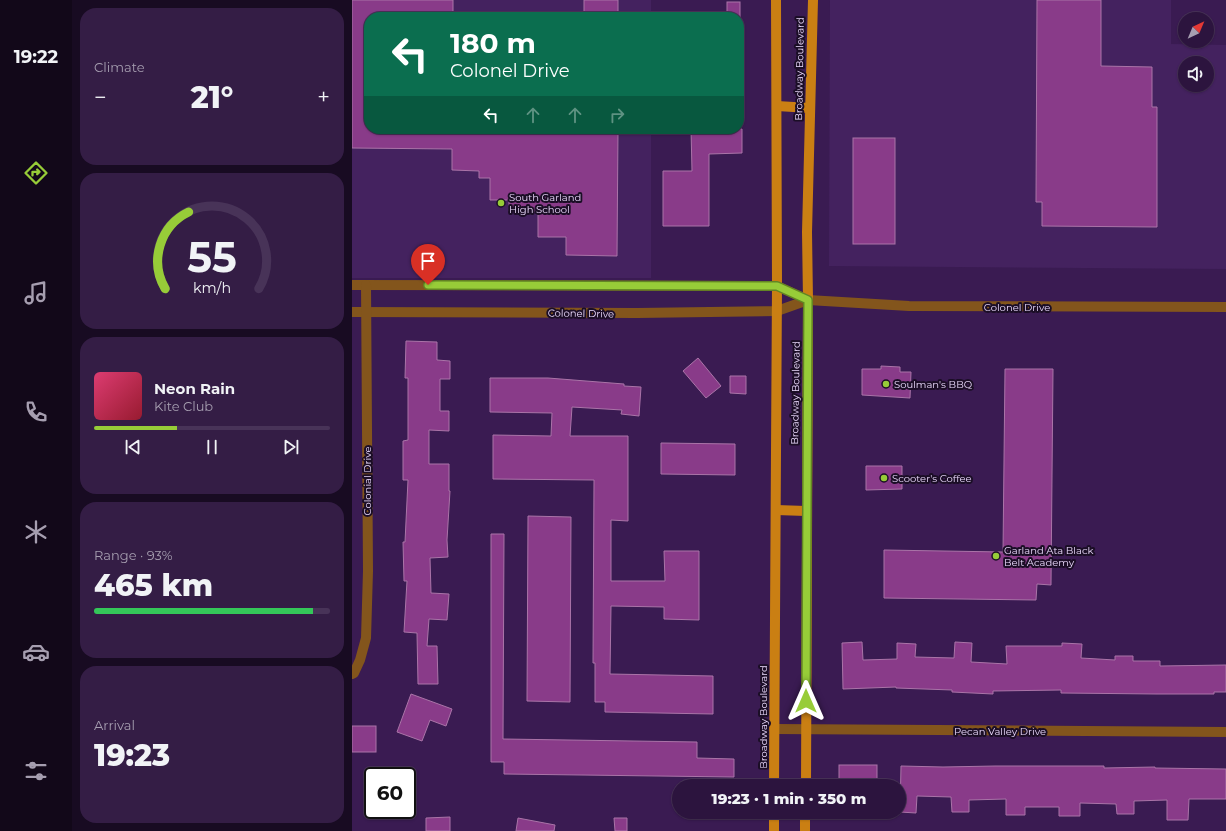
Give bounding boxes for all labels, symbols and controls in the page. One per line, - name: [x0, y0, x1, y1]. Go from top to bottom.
- north arrow: [1178, 12, 1214, 48]
- map controls: [1178, 12, 1214, 92]
- street label: Broadway Boulevard: [792, 17, 807, 121]
- text: 180 m: [450, 26, 536, 60]
- icon: left: [384, 28, 436, 80]
- text: 19:22: [14, 46, 58, 68]
- button: sound: [1178, 56, 1214, 92]
- text: Climate: [94, 59, 145, 75]
- text: Colonel Drive: [450, 60, 570, 82]
- text: 21°: [191, 79, 233, 116]
- text: −: [94, 84, 107, 111]
- text: +: [317, 84, 330, 111]
- icon: left: [480, 104, 502, 126]
- icon: ahead: [522, 104, 544, 126]
- icon: ahead: [564, 104, 586, 126]
- icon: right: [606, 104, 628, 126]
- icon: directions: [22, 159, 50, 187]
- place label: South Garland High School: [509, 191, 581, 216]
- marker: South Garland High School: [496, 198, 506, 208]
- text: 55: [187, 232, 237, 282]
- pin: [411, 244, 445, 285]
- icon: arrive: [417, 250, 439, 272]
- text: km/h: [193, 278, 231, 296]
- icon: music: [22, 279, 50, 307]
- street label: Colonel Drive: [984, 301, 1050, 314]
- street label: Colonel Drive: [548, 306, 614, 321]
- street label: Broadway Boulevard: [788, 341, 803, 445]
- place label: Soulman's BBQ: [894, 378, 973, 391]
- text: Neon Rain: [154, 379, 235, 398]
- marker: Soulman's BBQ: [881, 379, 891, 389]
- icon: phone: [22, 398, 50, 426]
- text: Kite Club: [154, 398, 213, 414]
- icon: previous: [122, 436, 144, 458]
- icon: pause: [201, 436, 223, 458]
- icon: next: [280, 436, 302, 458]
- street label: Colonial Drive: [361, 447, 374, 515]
- place label: Scooter's Coffee: [892, 472, 972, 485]
- marker: Scooter's Coffee: [879, 473, 889, 483]
- icon: climate: [22, 518, 50, 546]
- place label: Garland Ata Black Belt Academy: [1004, 544, 1093, 569]
- text: Range · 93%: [94, 547, 172, 563]
- marker: Garland Ata Black Belt Academy: [991, 551, 1001, 561]
- text: 465 km: [94, 567, 213, 604]
- icon: car: [22, 638, 50, 666]
- street label: Broadway Boulevard: [757, 665, 770, 769]
- position arrow: [785, 680, 827, 722]
- text: Arrival: [94, 717, 135, 733]
- street label: Pecan Valley Drive: [954, 725, 1046, 738]
- text: 19:23: [94, 737, 170, 774]
- icon: filters: [22, 757, 50, 785]
- speed limit sign: 60: [364, 767, 416, 819]
- text: 19:23 · 1 min · 350 m: [712, 789, 866, 808]

